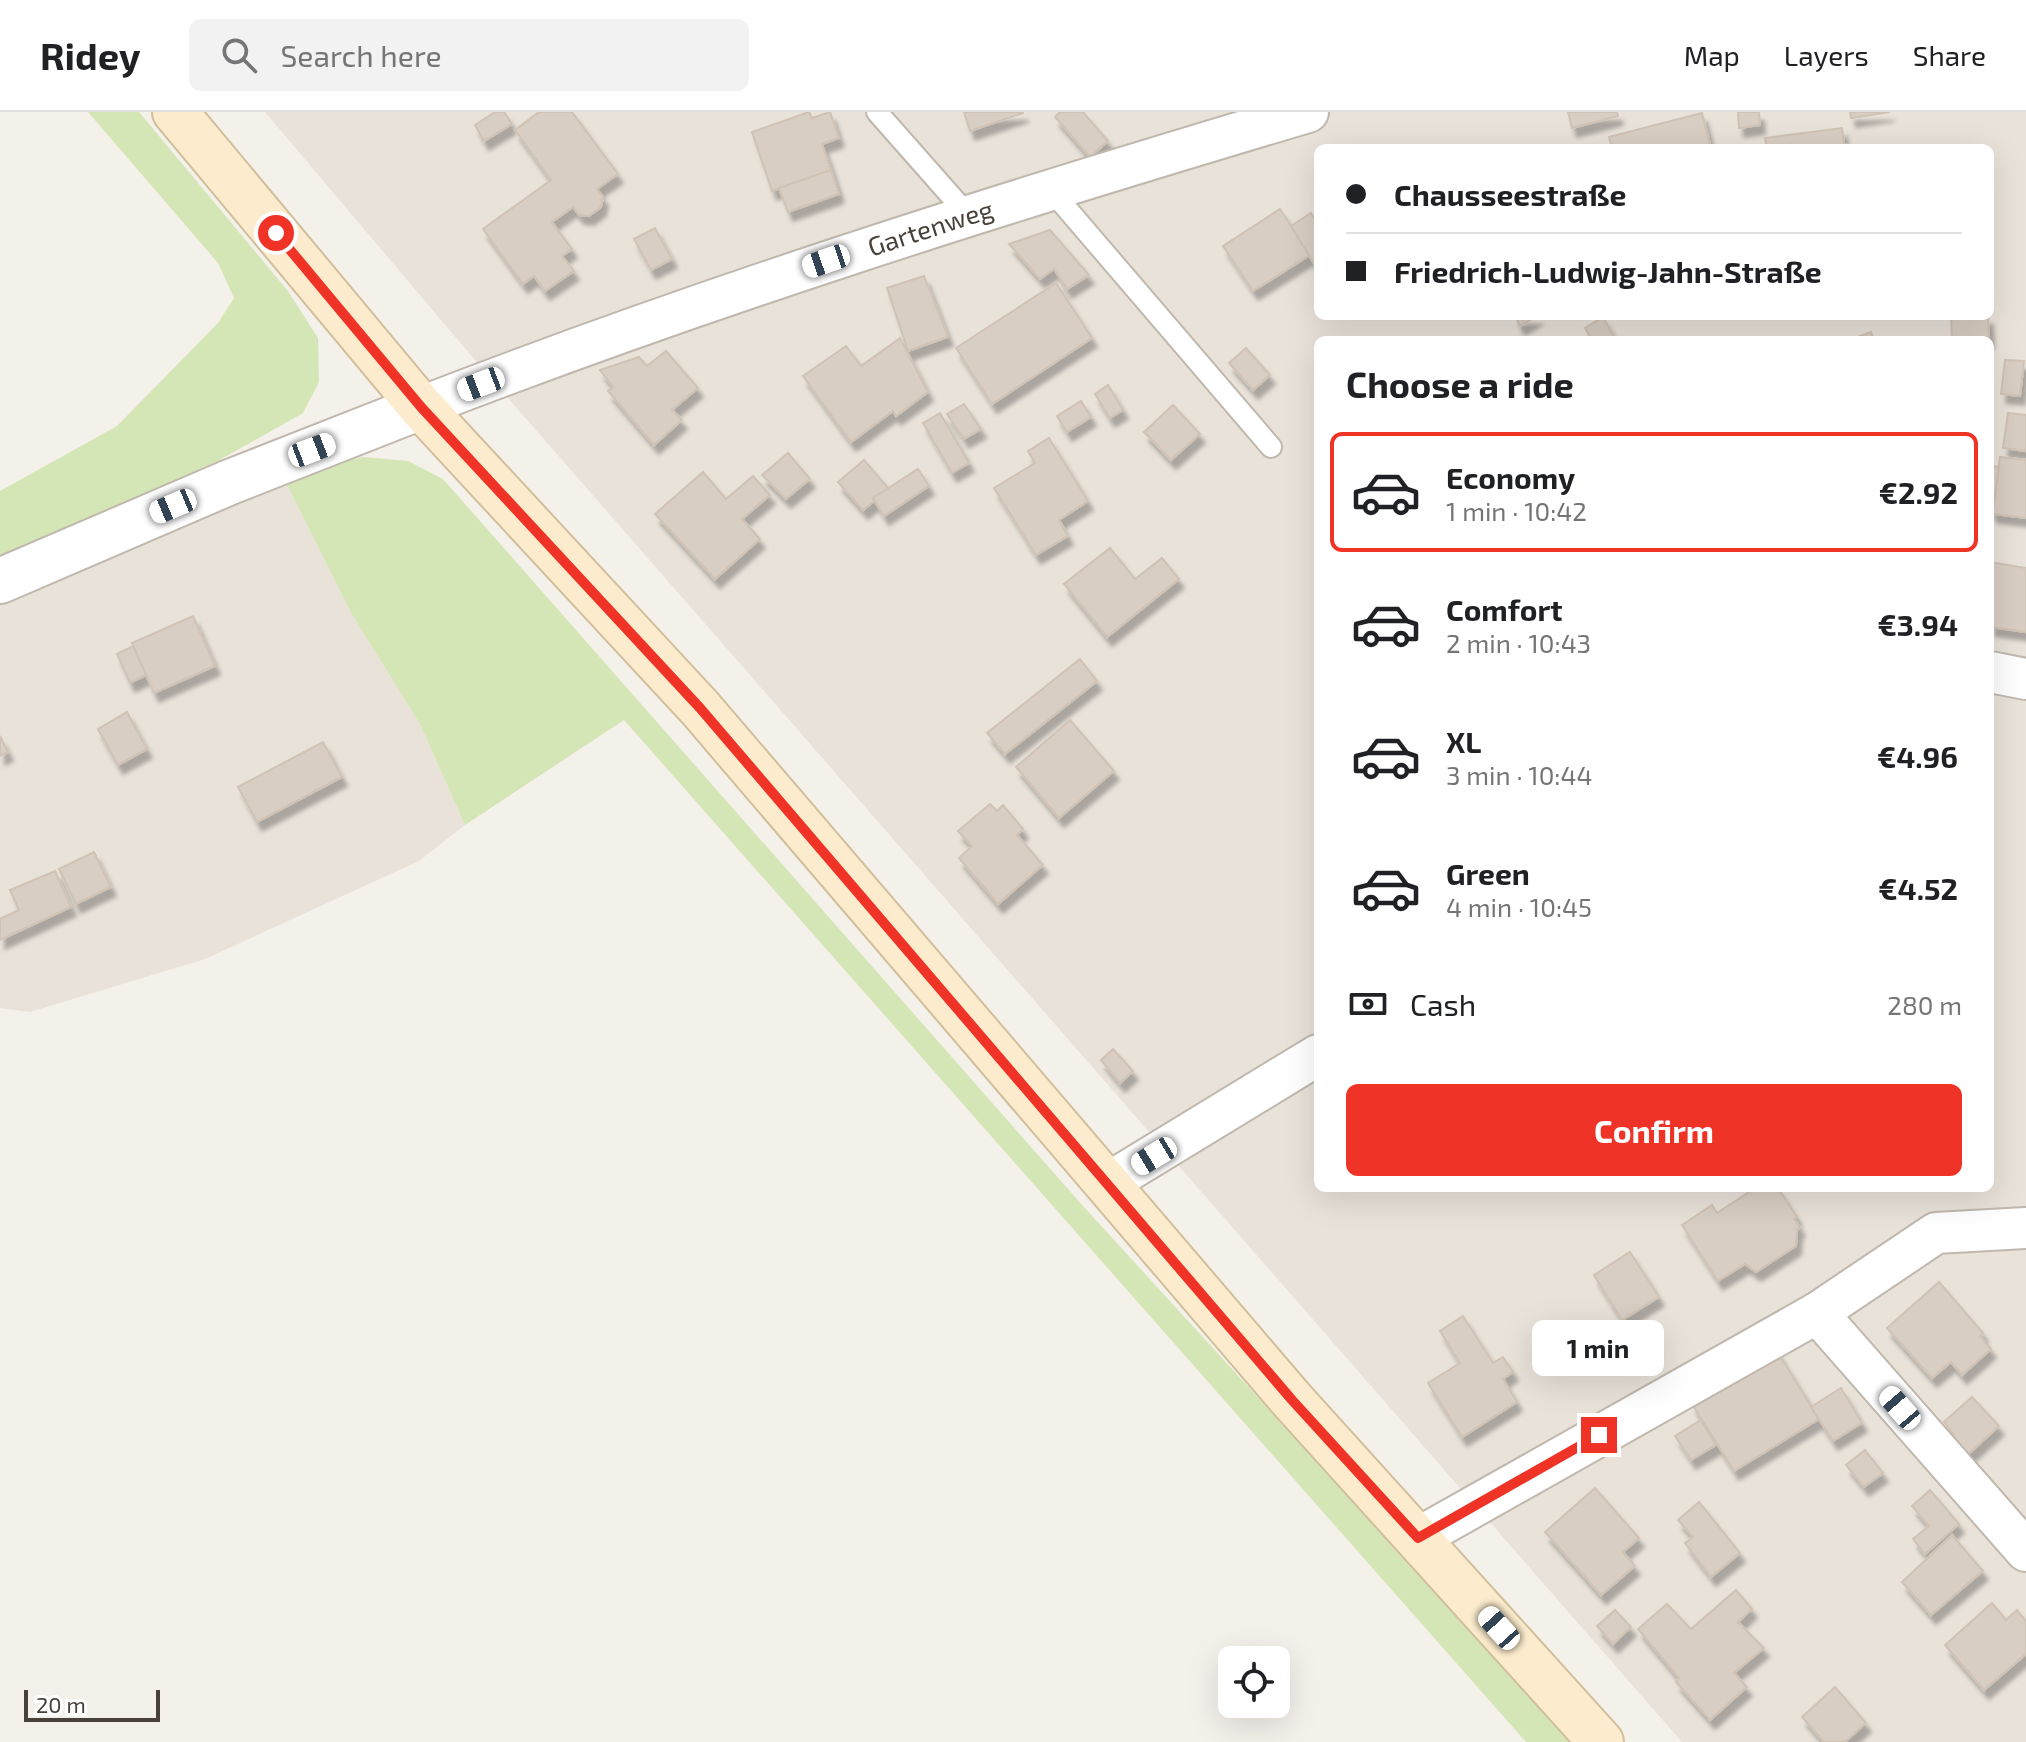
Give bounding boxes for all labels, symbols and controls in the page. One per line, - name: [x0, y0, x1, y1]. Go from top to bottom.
- search box: [189, 19, 749, 91]
- text: Ridey: [40, 32, 141, 78]
- icon: search: [217, 33, 261, 77]
- text: Search here: [281, 37, 442, 73]
- text: Map: [1684, 38, 1740, 72]
- text: Layers: [1784, 38, 1869, 72]
- text: Share: [1913, 38, 1986, 72]
- text: Chausseestraße: [1394, 176, 1626, 212]
- street label: Gartenweg: [863, 192, 997, 261]
- route start: [258, 215, 294, 251]
- car: [799, 242, 853, 280]
- text: Friedrich-Ludwig-Jahn-Straße: [1394, 253, 1822, 289]
- text: Choose a ride: [1346, 362, 1574, 405]
- car: [454, 364, 508, 404]
- car: [285, 430, 339, 470]
- icon: car: [1350, 456, 1422, 528]
- text: Economy: [1446, 459, 1575, 495]
- text: €2.92: [1879, 474, 1958, 510]
- car: [146, 486, 200, 526]
- text: 1 min · 10:42: [1446, 495, 1587, 526]
- icon: car: [1350, 588, 1422, 660]
- text: Comfort: [1446, 591, 1563, 627]
- text: €3.94: [1878, 606, 1958, 642]
- text: 2 min · 10:43: [1446, 627, 1591, 658]
- icon: car: [1350, 720, 1422, 792]
- text: XL: [1446, 723, 1481, 759]
- text: €4.96: [1877, 738, 1958, 774]
- text: 3 min · 10:44: [1446, 759, 1592, 790]
- icon: car: [1350, 852, 1422, 924]
- text: Green: [1446, 855, 1530, 891]
- text: €4.52: [1878, 870, 1958, 906]
- text: 4 min · 10:45: [1446, 891, 1592, 922]
- icon: cash: [1346, 982, 1390, 1026]
- text: Cash: [1410, 986, 1476, 1022]
- text: 280 m: [1887, 989, 1962, 1020]
- button: Confirm: [1346, 1084, 1962, 1176]
- car: [1127, 1133, 1181, 1179]
- callout: 1 min: [1533, 1319, 1665, 1375]
- text: 1 min: [1567, 1332, 1629, 1363]
- car: [1875, 1382, 1925, 1434]
- route end: [1581, 1417, 1617, 1453]
- car: [1474, 1602, 1524, 1654]
- map controls: [1218, 1646, 1290, 1718]
- button: locate: [1218, 1646, 1290, 1718]
- scale bar: [24, 1686, 160, 1722]
- text: 20 m: [36, 1691, 86, 1717]

